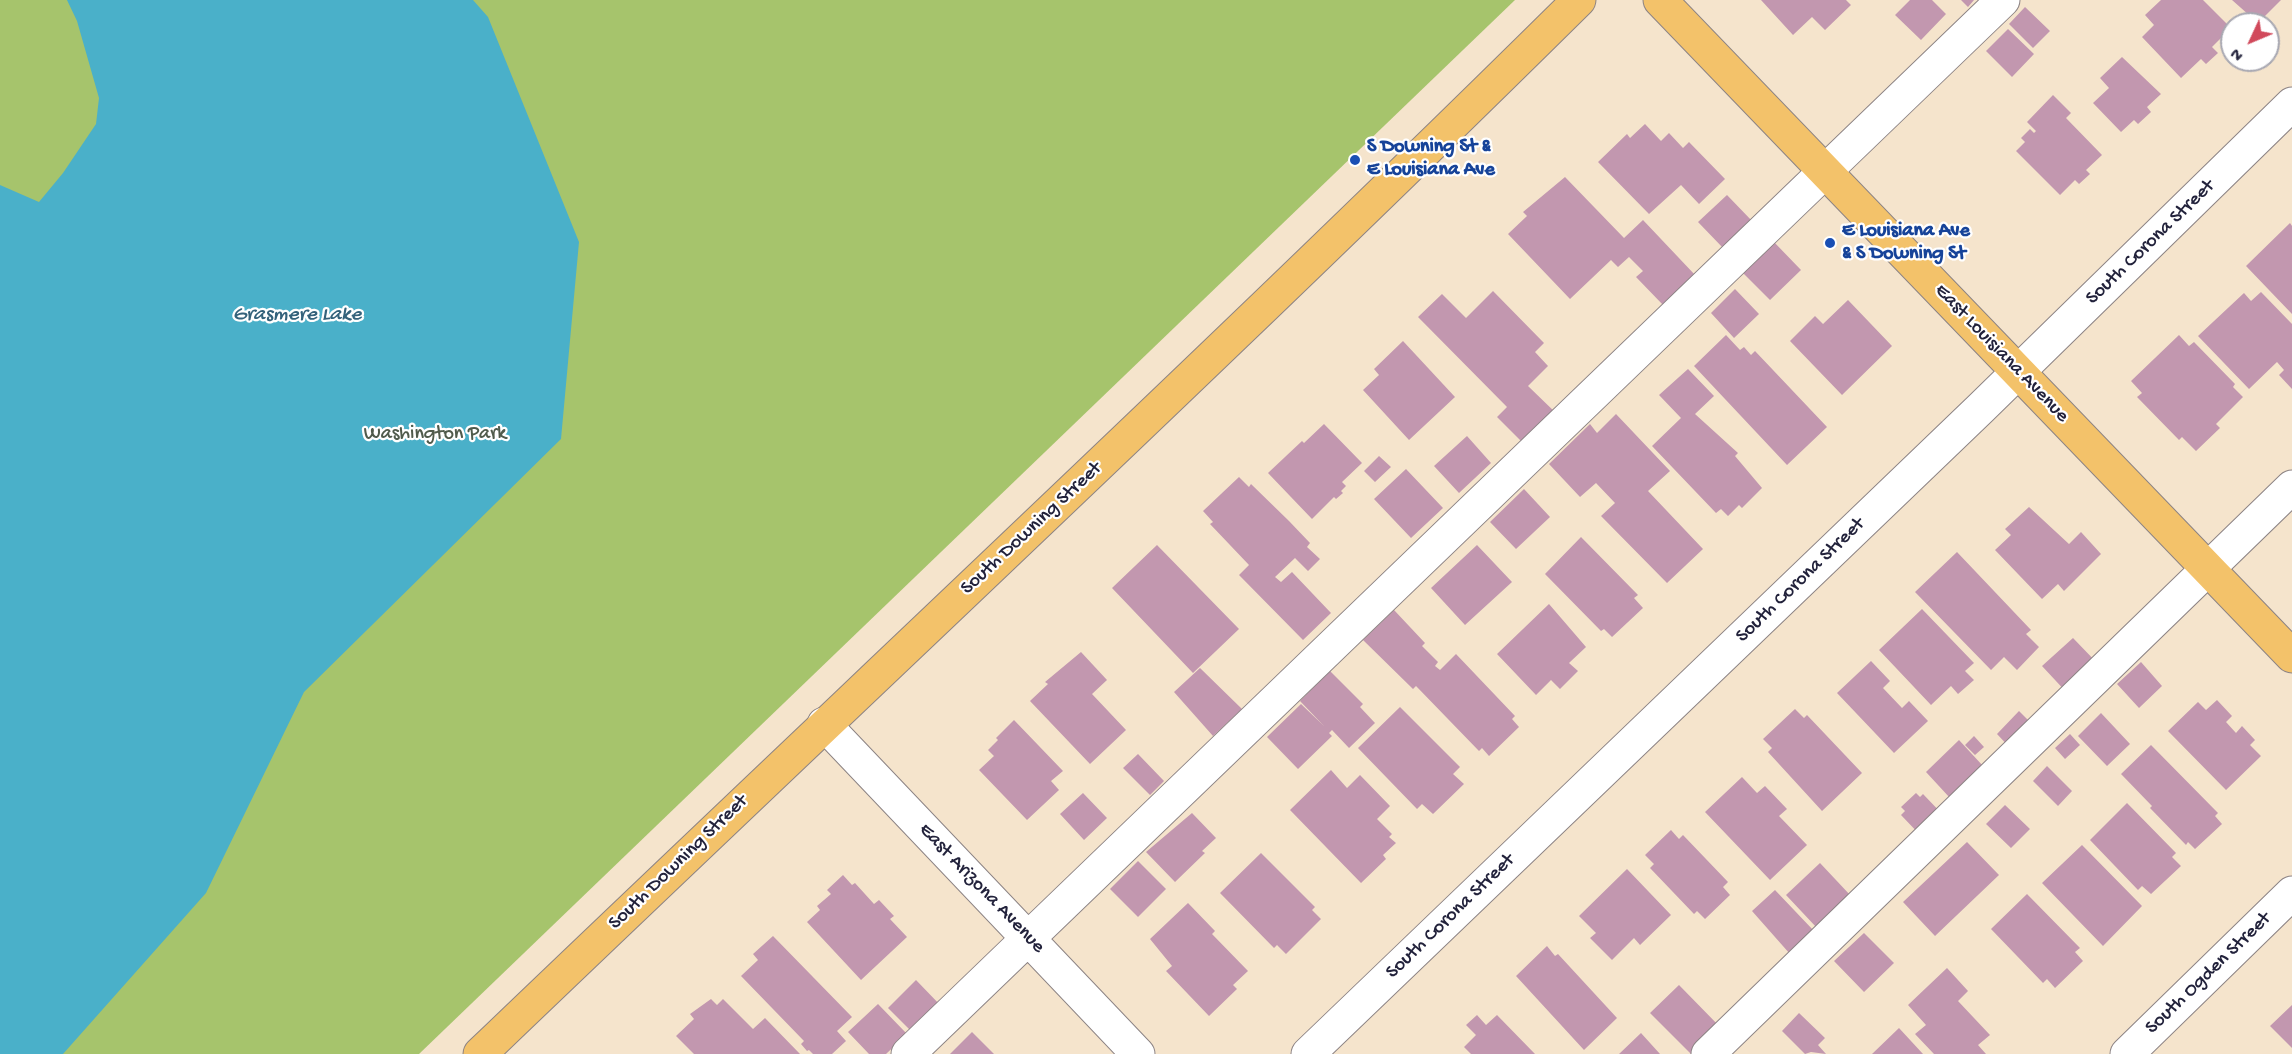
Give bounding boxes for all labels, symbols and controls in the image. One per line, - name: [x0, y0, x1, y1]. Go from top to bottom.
- north arrow: [2220, 12, 2280, 72]
- text: N: [2228, 43, 2249, 64]
- place label: S Downing St & E Louisiana Ave: [1367, 136, 1495, 183]
- marker: S Downing St & E Louisiana Ave: [1348, 153, 1362, 167]
- street label: South Corona Street: [2082, 175, 2220, 311]
- place label: E Louisiana Ave & S Downing St: [1842, 220, 1970, 267]
- marker: E Louisiana Ave & S Downing St: [1823, 236, 1837, 250]
- street label: East Louisiana Avenue: [1929, 280, 2073, 428]
- water label: Grasmere Lake: [233, 303, 361, 329]
- park label: Washington Park: [364, 423, 506, 447]
- street label: South Downing Street: [956, 457, 1108, 601]
- street label: South Corona Street: [1732, 513, 1870, 649]
- street label: South Downing Street: [604, 790, 754, 936]
- street label: East Arizona Avenue: [913, 819, 1049, 959]
- street label: South Corona Street: [1382, 849, 1520, 985]
- street label: South Ogden Street: [2141, 908, 2277, 1040]

